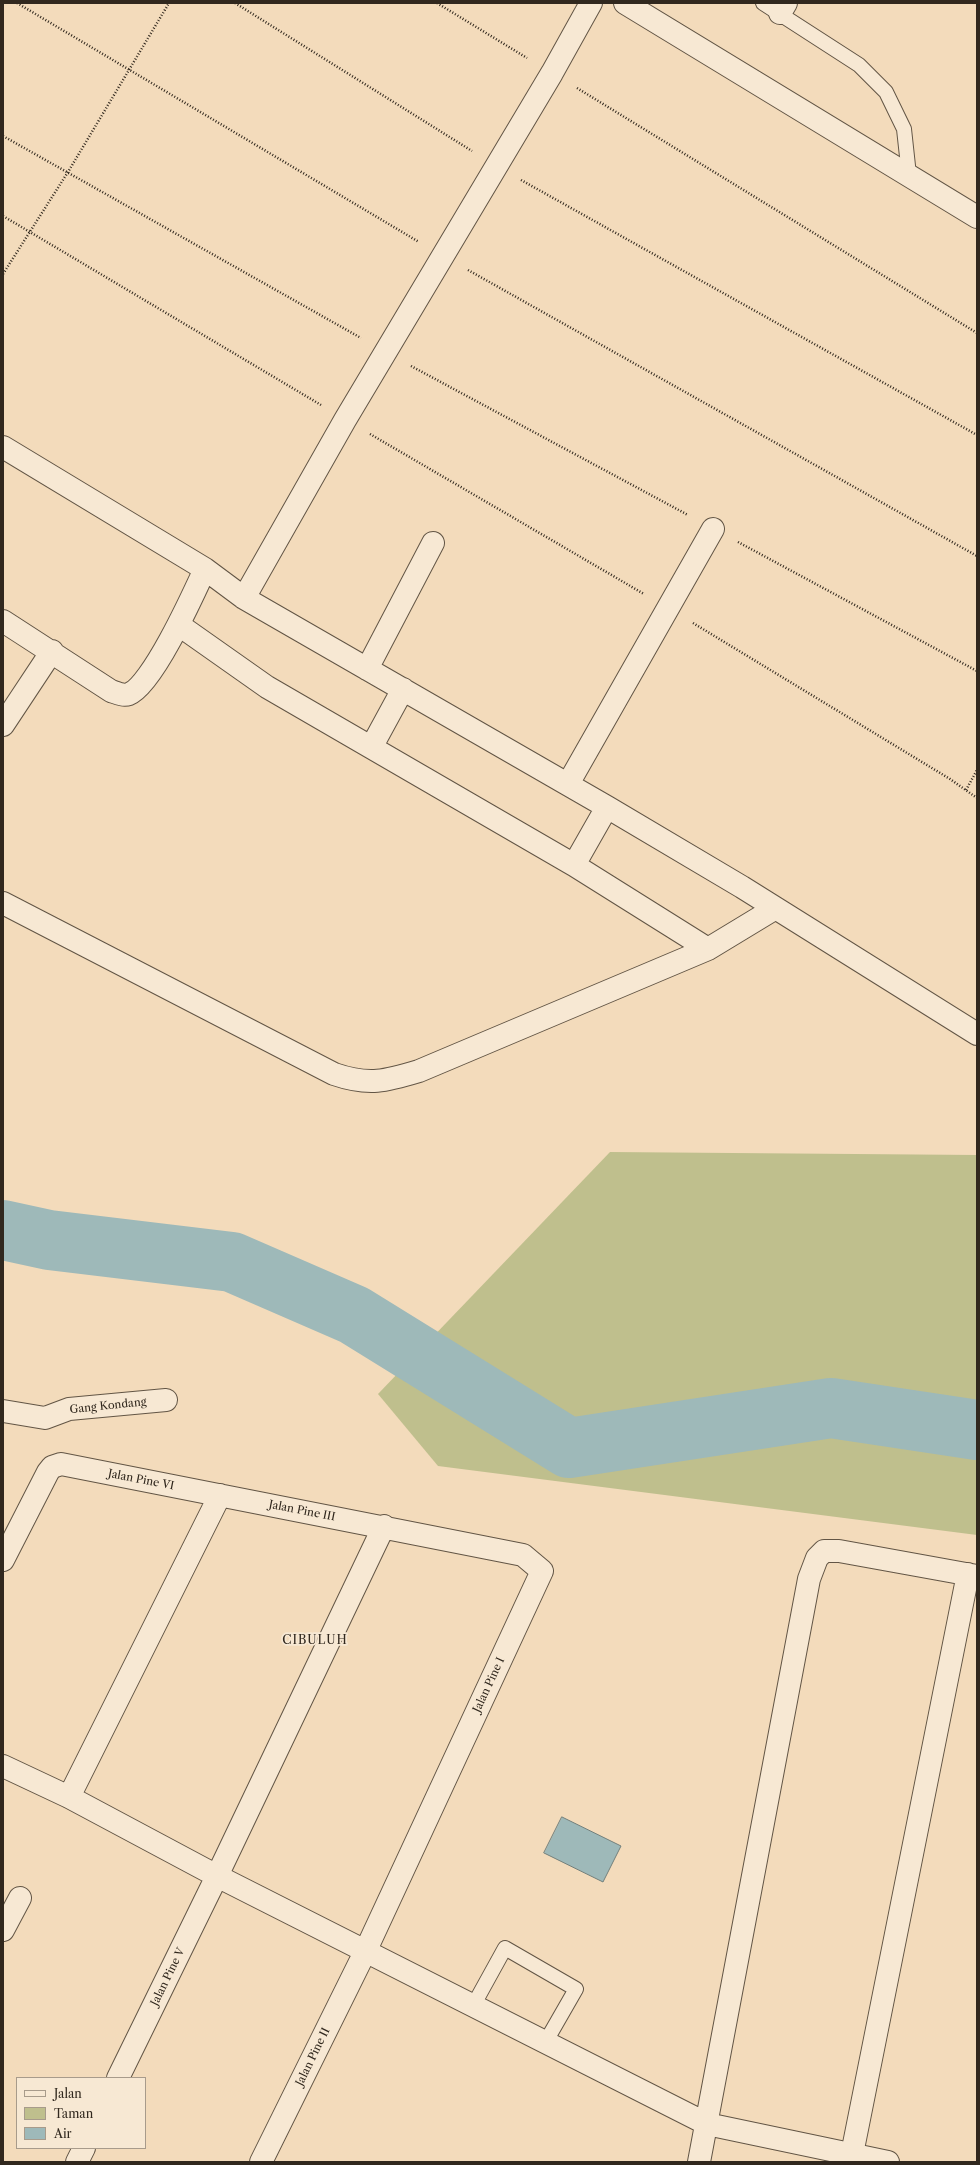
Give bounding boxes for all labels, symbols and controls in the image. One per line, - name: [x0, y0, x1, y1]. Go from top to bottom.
- street label: Gang Kondang: [69, 1395, 147, 1417]
- street label: Jalan Pine VI: [107, 1467, 175, 1493]
- street label: Jalan Pine III: [268, 1498, 336, 1524]
- district label: CIBULUH: [282, 1634, 348, 1648]
- street label: Jalan Pine I: [471, 1655, 507, 1715]
- street label: Jalan Pine V: [148, 1946, 188, 2008]
- street label: Jalan Pine II: [293, 2026, 333, 2088]
- legend: [16, 2077, 146, 2149]
- text: Jalan: [54, 2086, 82, 2101]
- text: Taman: [54, 2106, 93, 2121]
- text: Air: [54, 2126, 72, 2141]

